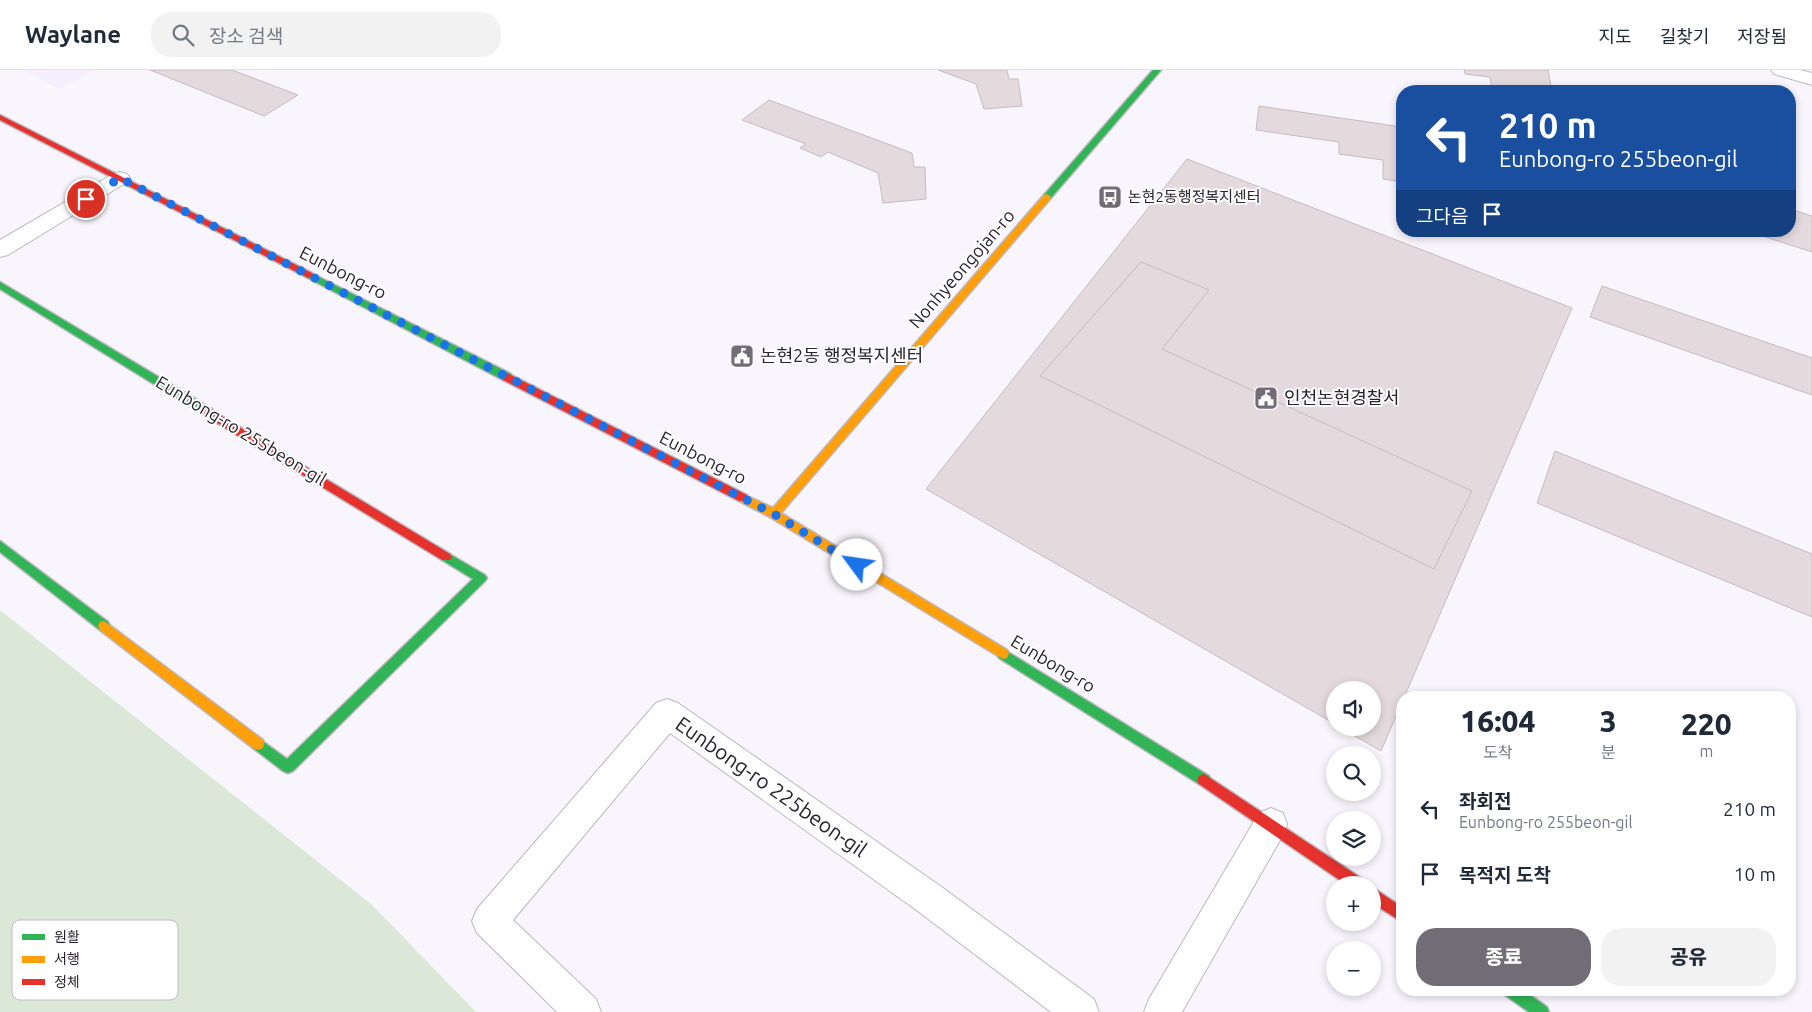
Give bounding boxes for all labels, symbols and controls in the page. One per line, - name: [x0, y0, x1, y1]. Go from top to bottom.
- search box: [151, 12, 501, 57]
- text: Waylane: [25, 21, 121, 48]
- icon: search: [169, 21, 197, 49]
- text: 장소 검색: [209, 25, 283, 47]
- text: 지도: [1599, 26, 1632, 46]
- text: 길찾기: [1660, 26, 1709, 46]
- text: 저장됨: [1737, 26, 1787, 46]
- icon: left: [1416, 105, 1481, 170]
- text: 210 m: [1499, 105, 1597, 145]
- text: Eunbong-ro 255beon-gil: [1499, 146, 1738, 171]
- pin: [65, 178, 107, 220]
- bus stop icon: 논현2동행정복지센터: [1097, 184, 1123, 210]
- icon: arrive: [72, 185, 100, 213]
- place label: 논현2동행정복지센터: [1128, 188, 1261, 205]
- icon: arrive: [1478, 200, 1506, 228]
- street label: Nonhyeongojan-ro: [904, 205, 1018, 332]
- text: 그다음: [1416, 205, 1468, 227]
- street label: Eunbong-ro: [297, 242, 390, 303]
- public building icon: 논현2동 행정복지센터: [729, 343, 755, 369]
- place label: 논현2동 행정복지센터: [760, 345, 923, 365]
- street label: Eunbong-ro 255beon-gil: [153, 371, 331, 489]
- public building icon: 인천논현경찰서: [1253, 385, 1279, 411]
- place label: 인천논현경찰서: [1284, 387, 1400, 407]
- street label: Eunbong-ro: [657, 427, 750, 488]
- position arrow: [830, 538, 882, 590]
- street label: Eunbong-ro: [1008, 630, 1099, 696]
- map controls: [1326, 681, 1381, 996]
- button: sound: [1326, 681, 1381, 736]
- text: 16:04: [1460, 704, 1535, 738]
- text: 3: [1600, 704, 1617, 738]
- text: 220: [1681, 707, 1732, 741]
- street label: Eunbong-ro 225beon-gil: [671, 711, 872, 861]
- text: m: [1699, 742, 1713, 760]
- text: 도착: [1483, 743, 1513, 761]
- text: 분: [1601, 743, 1616, 761]
- button: search: [1326, 746, 1381, 801]
- text: 좌회전: [1459, 790, 1511, 812]
- icon: left: [1416, 795, 1444, 823]
- text: 210 m: [1723, 798, 1776, 820]
- button: layers: [1326, 811, 1381, 866]
- text: Eunbong-ro 255beon-gil: [1459, 813, 1633, 831]
- icon: arrive: [1416, 860, 1444, 888]
- text: 10 m: [1734, 863, 1776, 885]
- text: 목적지 도착: [1459, 864, 1551, 886]
- button: +: [1326, 876, 1381, 931]
- legend: [12, 920, 178, 1000]
- button: 종료: [1416, 928, 1591, 986]
- button: 공유: [1601, 928, 1776, 986]
- text: 원활: [54, 929, 80, 945]
- button: −: [1326, 941, 1381, 996]
- text: 서행: [54, 951, 80, 967]
- text: 정체: [54, 974, 80, 990]

